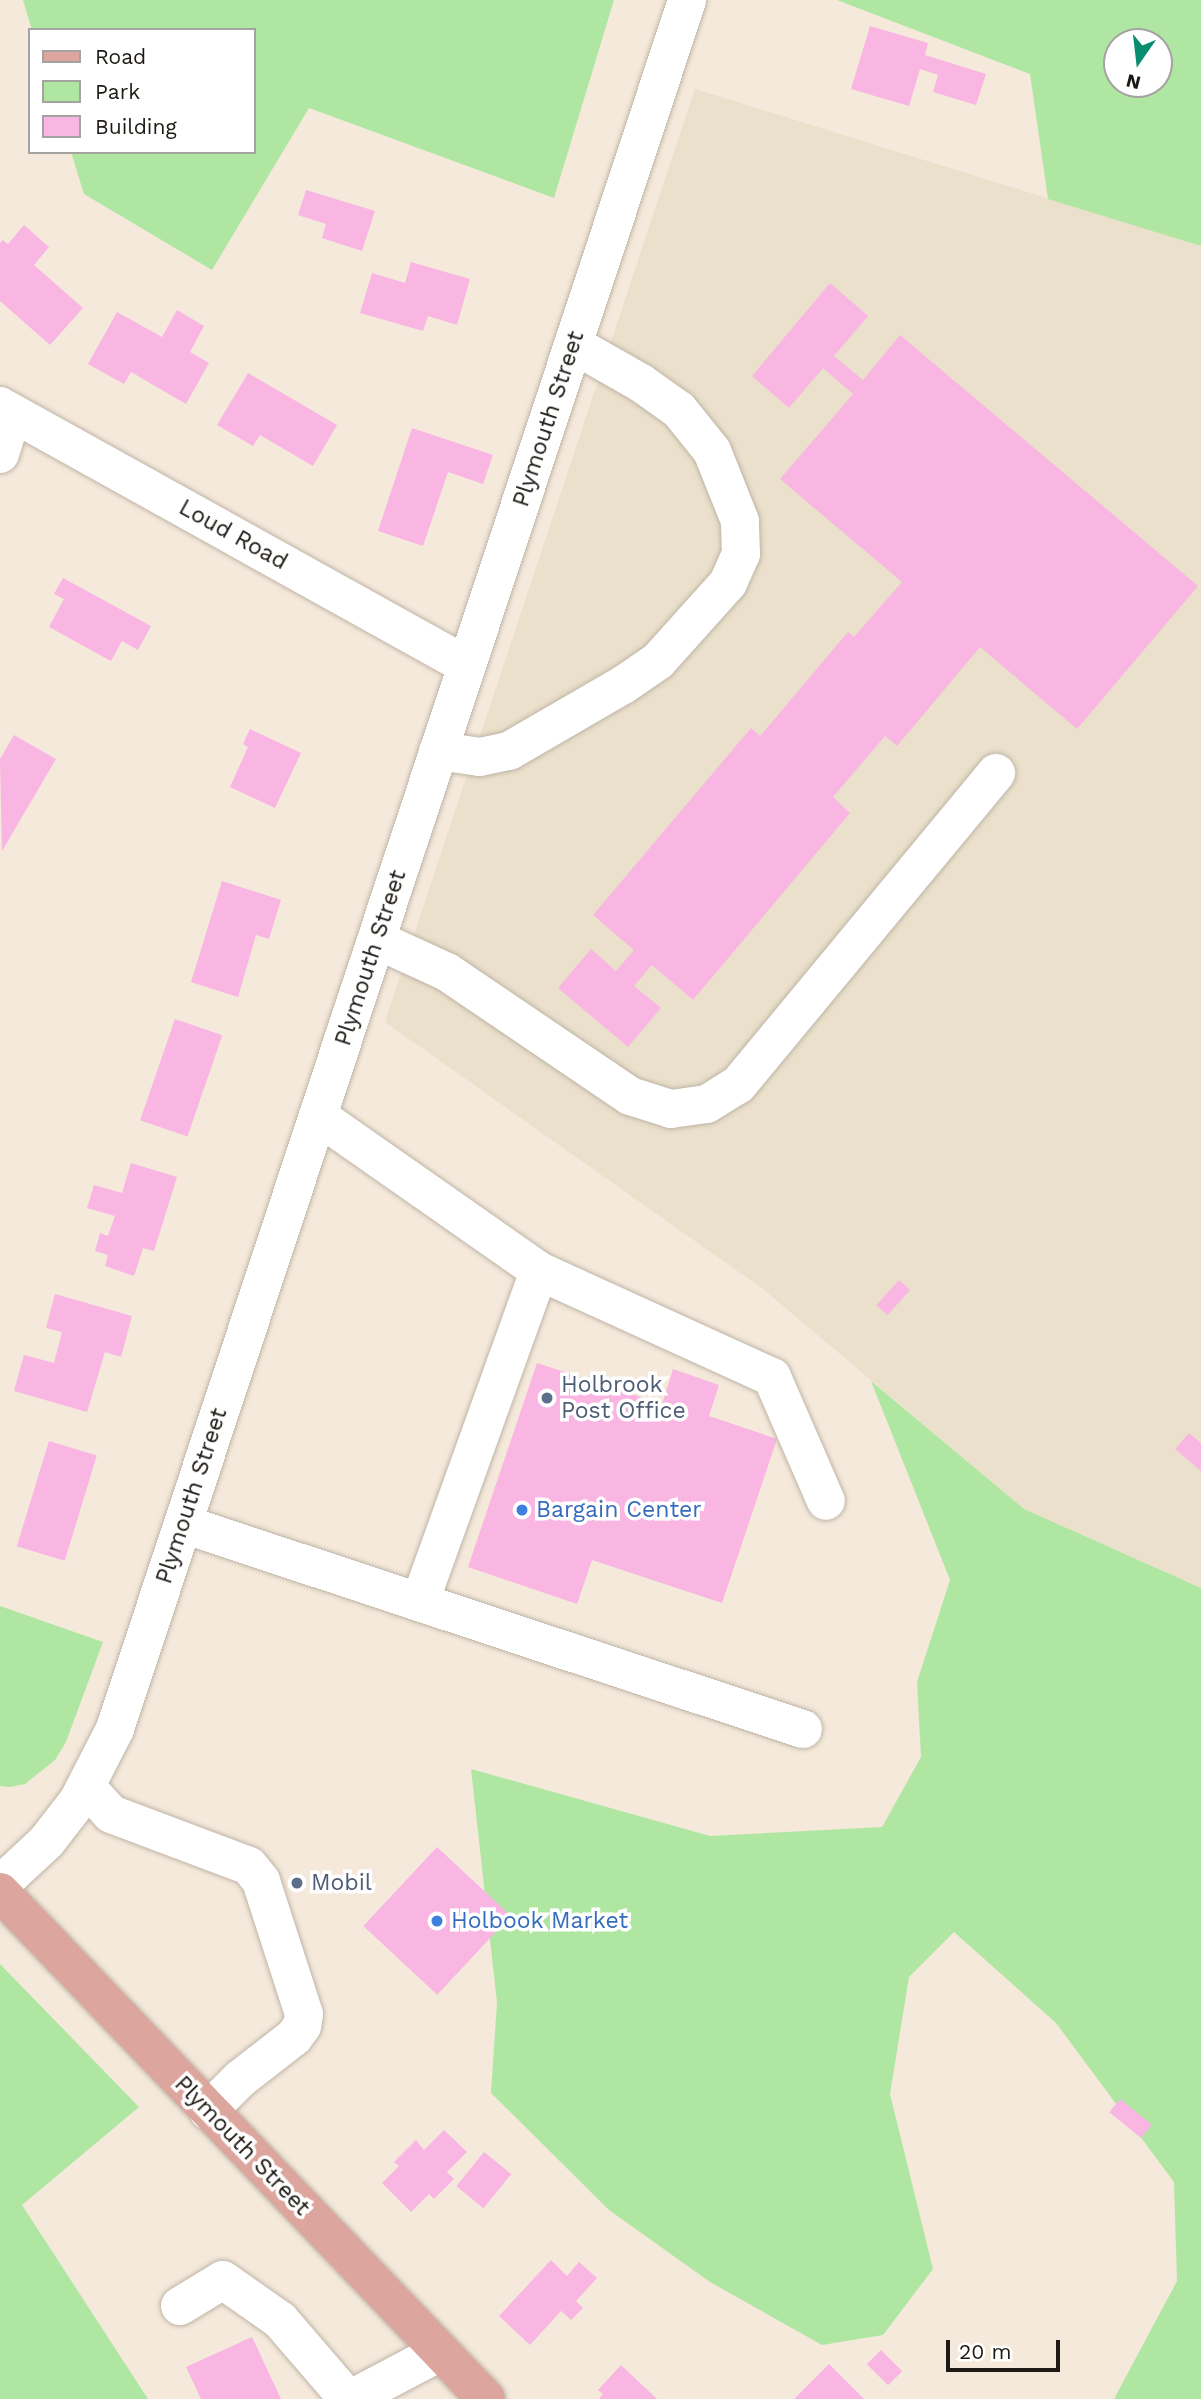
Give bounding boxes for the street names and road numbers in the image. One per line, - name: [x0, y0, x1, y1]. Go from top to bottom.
- street label: Plymouth Street: [508, 328, 590, 510]
- street label: Loud Road: [174, 494, 292, 576]
- street label: Plymouth Street: [330, 867, 412, 1049]
- street label: Plymouth Street: [151, 1405, 233, 1587]
- street label: Plymouth Street: [168, 2071, 316, 2221]

